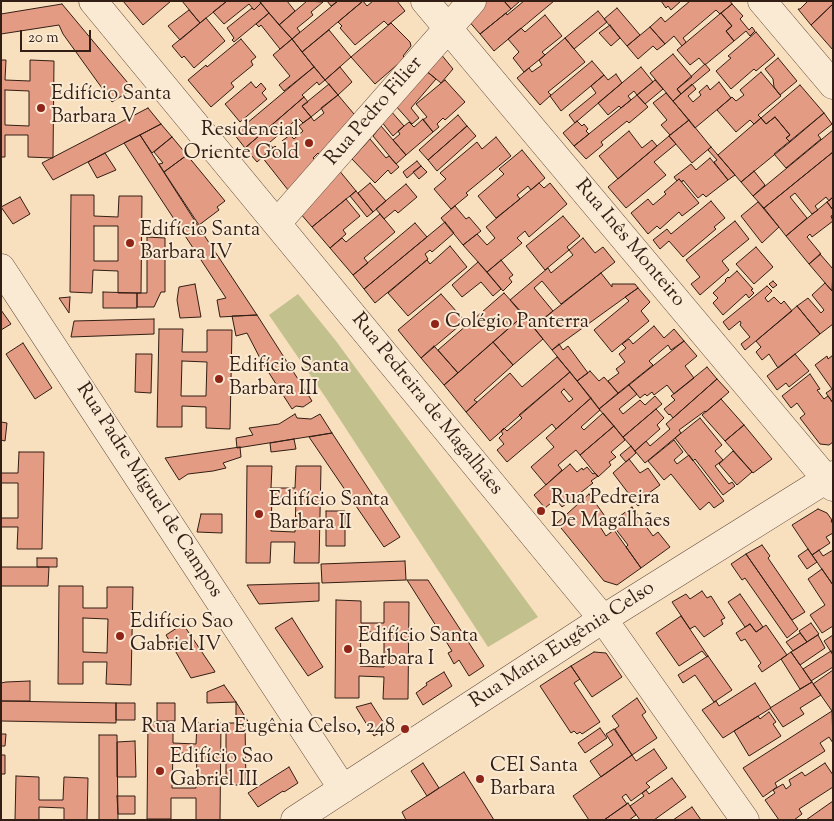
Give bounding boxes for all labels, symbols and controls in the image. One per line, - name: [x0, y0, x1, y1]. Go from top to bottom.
- scale bar: [22, 20, 94, 52]
- text: 20 m: [28, 28, 59, 49]
- street label: Rua Pedro Filier: [321, 53, 429, 171]
- place label: Edifício Santa Barbara V: [51, 84, 171, 131]
- marker: Edifício Santa Barbara V: [35, 102, 47, 114]
- place label: Residencial Oriente Gold: [184, 120, 299, 167]
- marker: Residencial Oriente Gold: [303, 137, 315, 149]
- street label: Rua Inês Monteiro: [569, 175, 689, 313]
- place label: Edifício Santa Barbara IV: [140, 220, 260, 267]
- marker: Edifício Santa Barbara IV: [124, 237, 136, 249]
- street label: Rua Pedreira de Magalhães: [345, 309, 507, 501]
- place label: Colégio Panterra: [445, 312, 589, 336]
- marker: Colégio Panterra: [429, 318, 441, 330]
- place label: Edifício Santa Barbara III: [229, 356, 349, 403]
- marker: Edifício Santa Barbara III: [213, 373, 225, 385]
- street label: Rua Padre Miguel de Campos: [70, 379, 226, 603]
- place label: Rua Pedreira De Magalhães: [551, 488, 670, 535]
- place label: Edifício Santa Barbara II: [269, 490, 389, 537]
- marker: Rua Pedreira De Magalhães: [535, 505, 547, 517]
- marker: Edifício Santa Barbara II: [253, 508, 265, 520]
- street label: Rua Maria Eugênia Celso: [466, 577, 660, 715]
- place label: Edifício Sao Gabriel IV: [130, 612, 233, 659]
- place label: Edifício Santa Barbara I: [358, 626, 478, 673]
- marker: Edifício Sao Gabriel IV: [114, 630, 126, 642]
- marker: Edifício Santa Barbara I: [342, 643, 354, 655]
- place label: Rua Maria Eugênia Celso, 248: [141, 717, 395, 741]
- marker: Rua Maria Eugênia Celso, 248: [399, 723, 411, 735]
- place label: Edifício Sao Gabriel III: [170, 747, 273, 794]
- place label: CEI Santa Barbara: [490, 756, 578, 803]
- marker: Edifício Sao Gabriel III: [154, 765, 166, 777]
- marker: CEI Santa Barbara: [474, 773, 486, 785]

